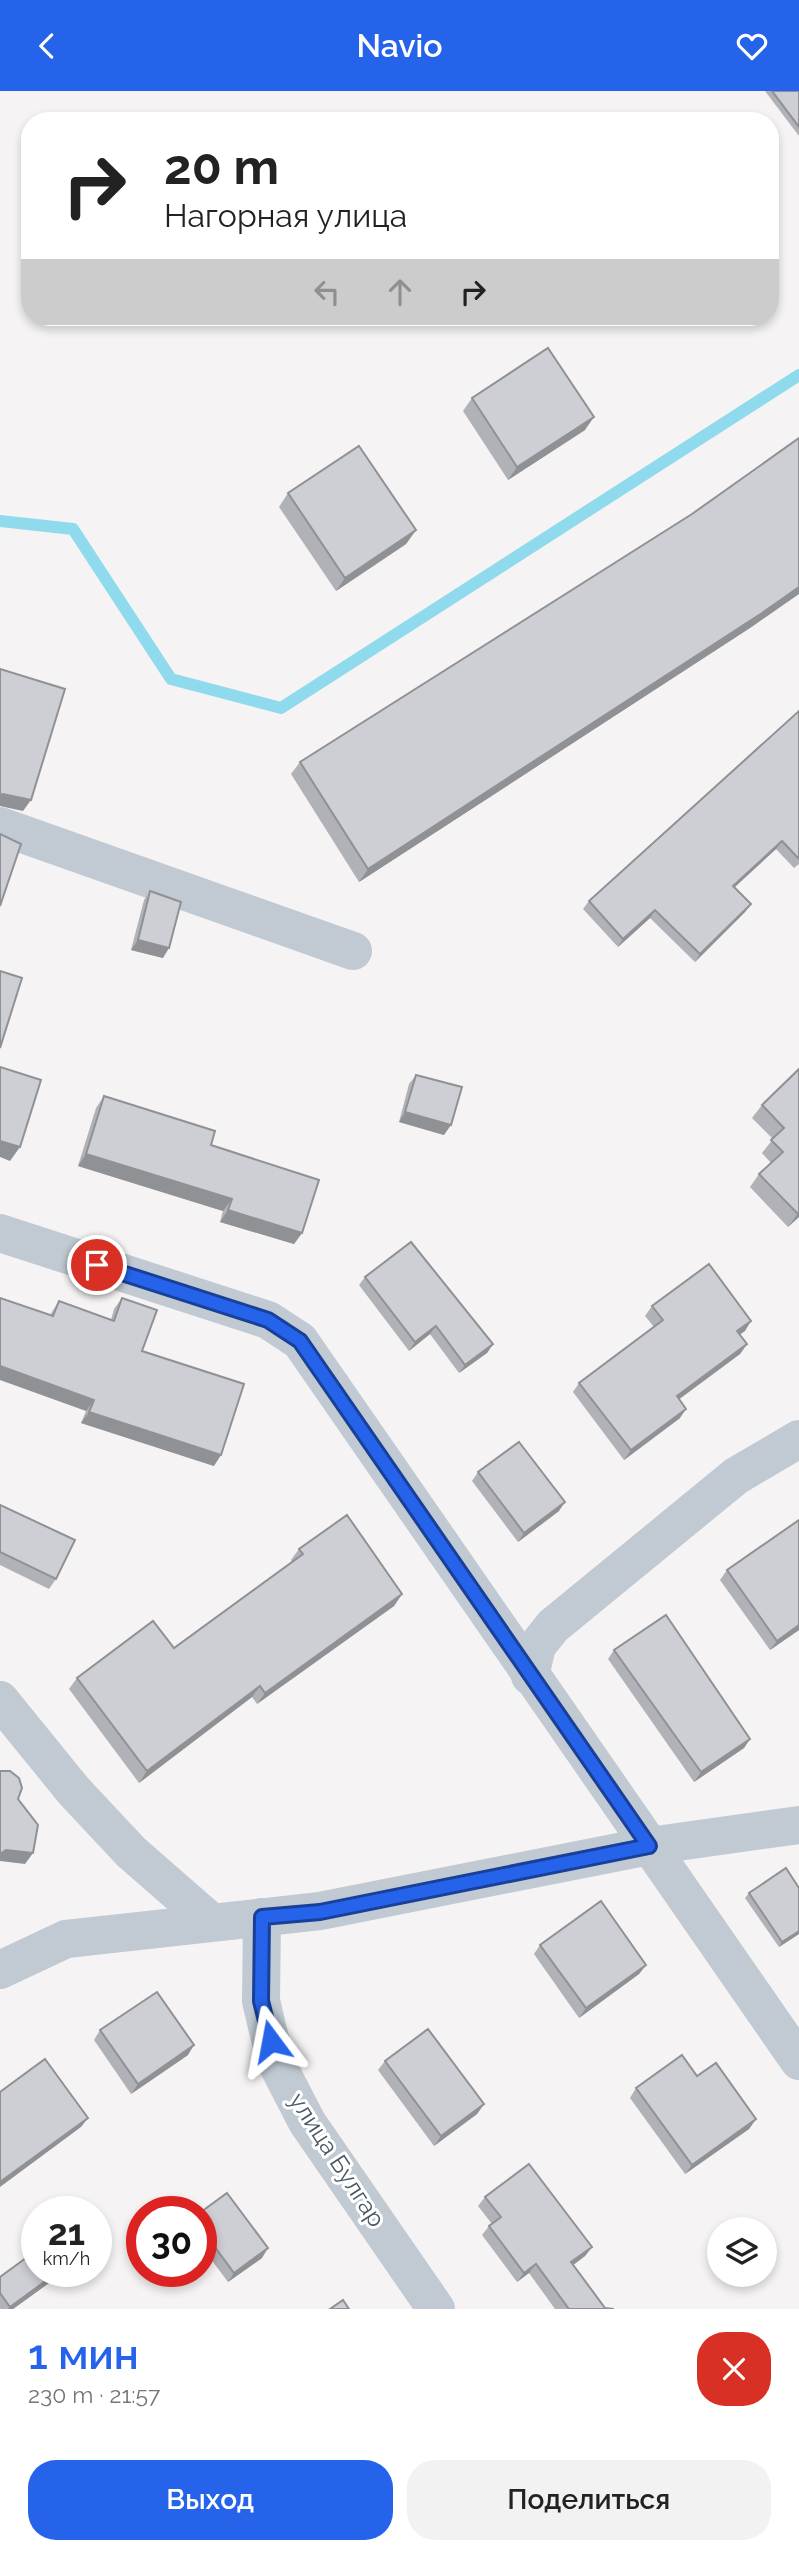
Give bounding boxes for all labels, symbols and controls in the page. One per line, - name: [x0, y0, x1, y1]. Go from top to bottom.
- icon: back: [28, 27, 66, 65]
- text: Navio: [356, 27, 443, 64]
- icon: heart: [733, 27, 771, 65]
- text: 20 m: [164, 138, 279, 195]
- icon: right: [49, 140, 140, 231]
- text: Нагорная улица: [164, 197, 407, 234]
- icon: left: [308, 273, 346, 311]
- icon: ahead: [381, 273, 419, 311]
- icon: right: [454, 273, 492, 311]
- pin: [67, 1235, 127, 1295]
- icon: arrive: [78, 1246, 116, 1284]
- position arrow: [234, 2004, 308, 2078]
- street label: улица Булгар: [283, 2087, 392, 2232]
- speed limit sign: 30: [126, 2196, 217, 2287]
- text: 21: [48, 2212, 85, 2253]
- map controls: [707, 2217, 777, 2287]
- button: layers: [707, 2217, 777, 2287]
- text: km/h: [43, 2248, 90, 2269]
- text: 1 мин: [28, 2330, 139, 2379]
- button: close: [697, 2332, 771, 2406]
- text: 230 m · 21:57: [28, 2381, 160, 2408]
- button: Выход: [28, 2460, 393, 2540]
- button: Поделиться: [407, 2460, 771, 2540]

